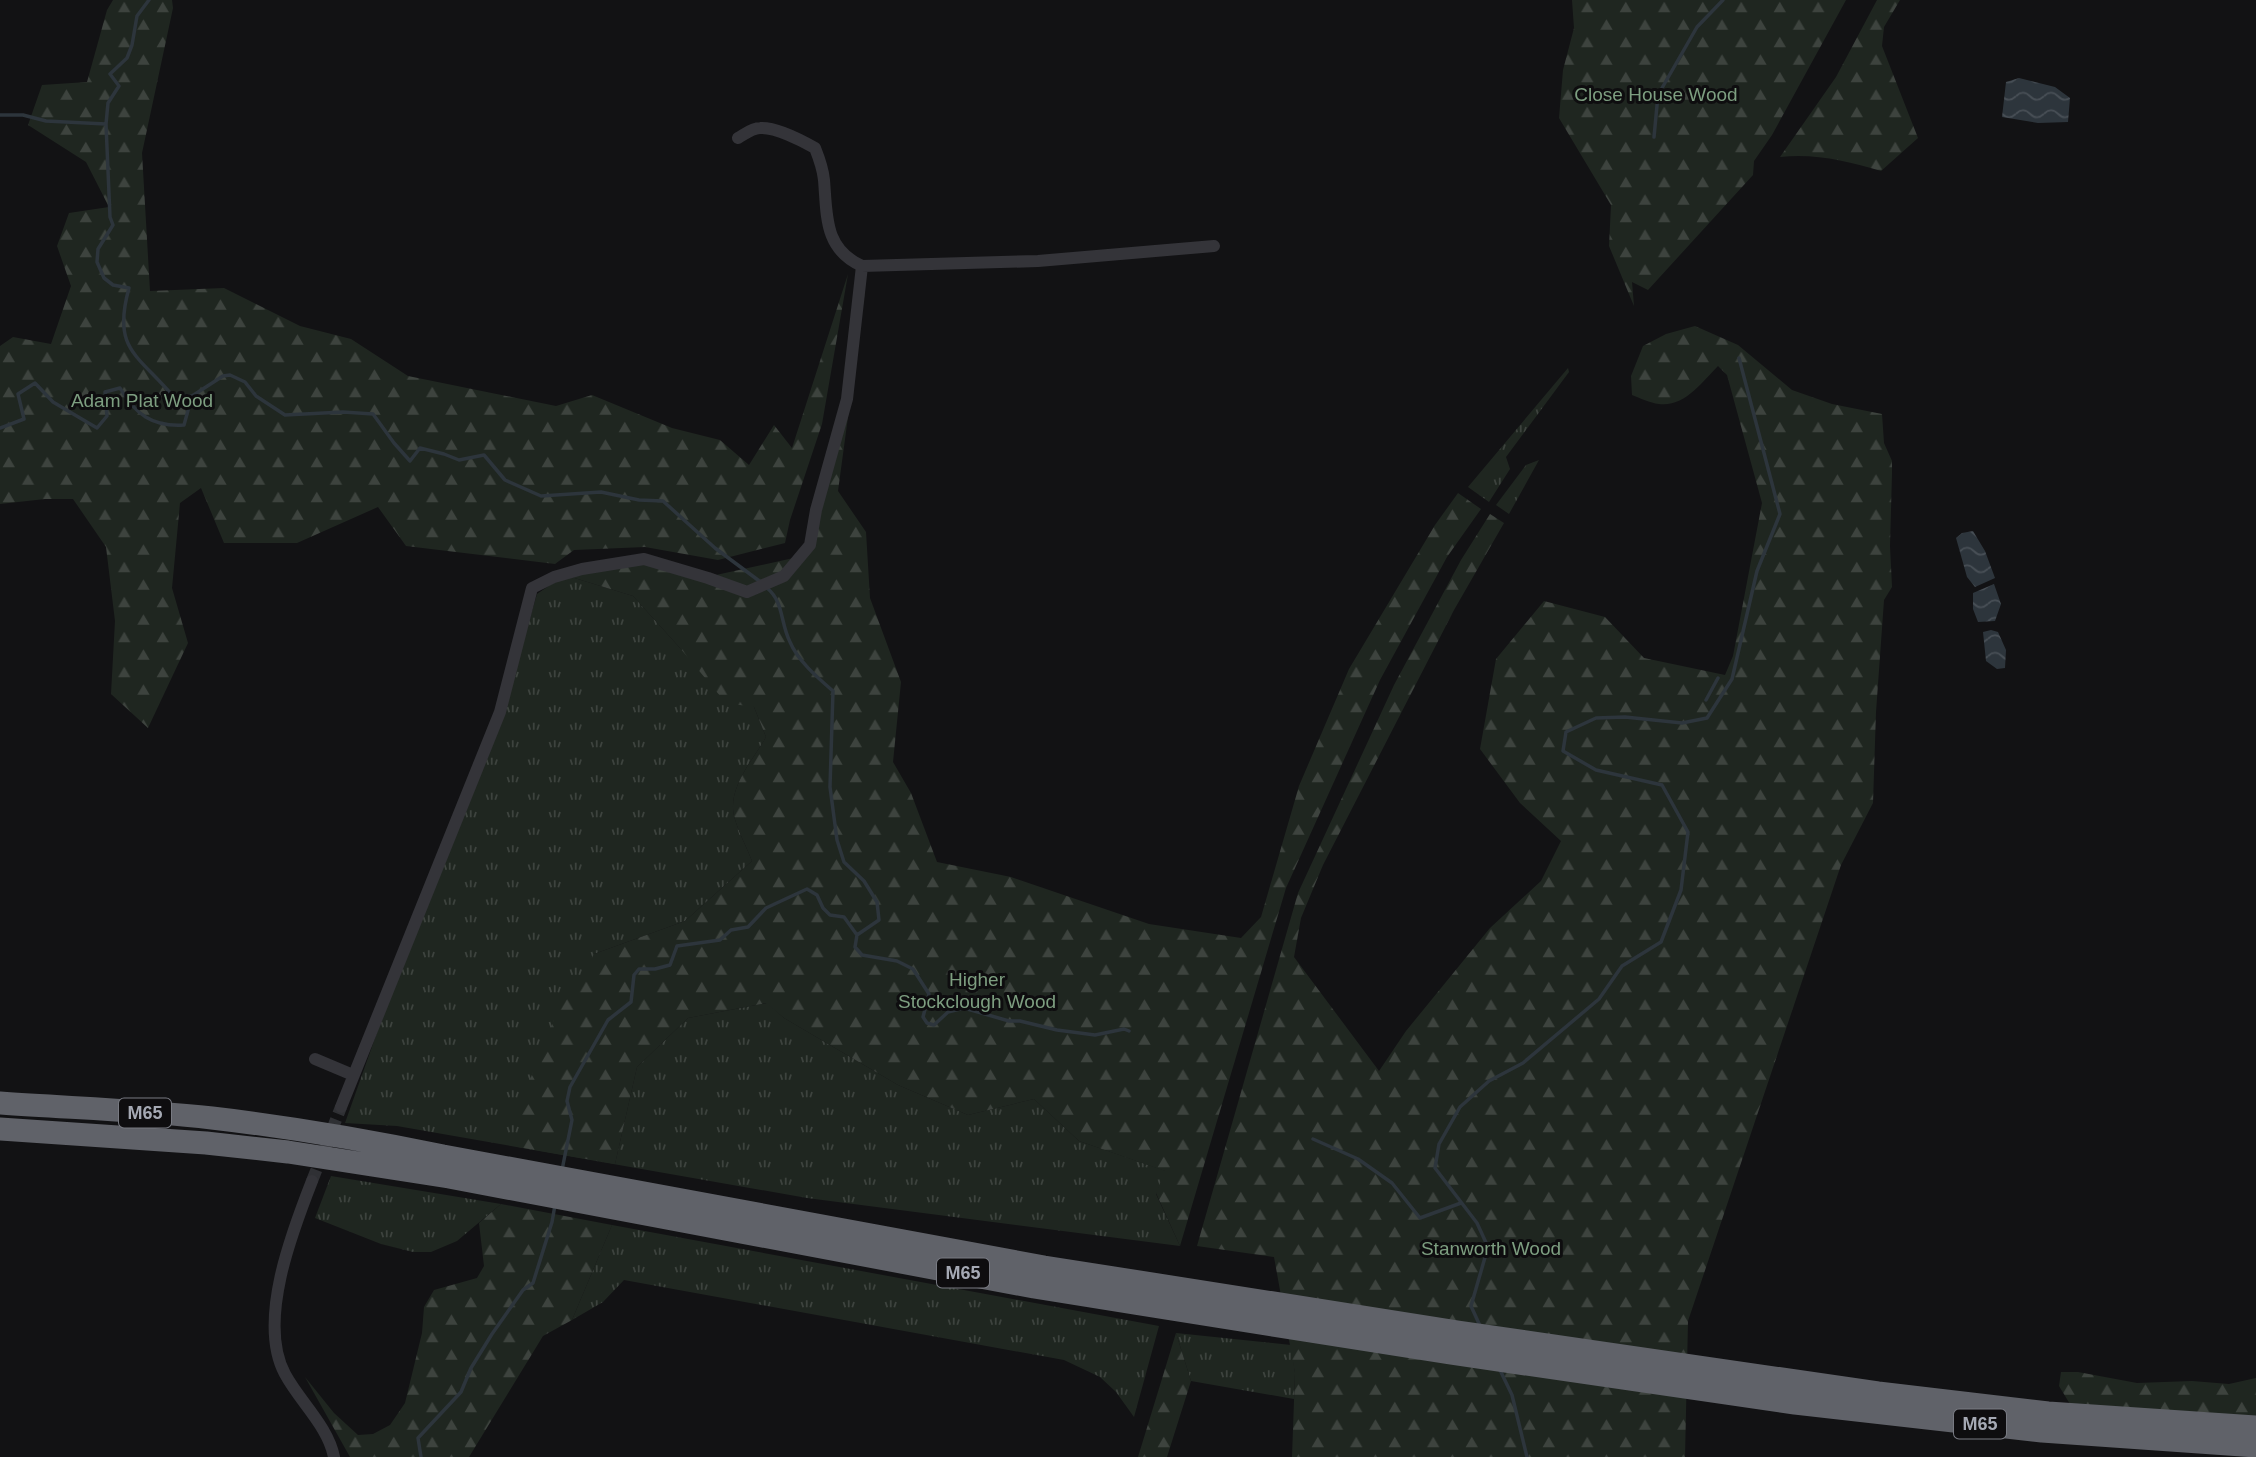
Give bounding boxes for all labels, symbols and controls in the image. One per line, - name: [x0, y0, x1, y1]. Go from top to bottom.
- park label: Close House Wood: [1574, 84, 1738, 105]
- park label: Adam Plat Wood: [71, 390, 213, 411]
- park label: Higher Stockclough Wood: [898, 969, 1056, 1012]
- road number: M65: [119, 1098, 171, 1128]
- park label: Stanworth Wood: [1421, 1238, 1561, 1259]
- road number: M65: [937, 1258, 989, 1288]
- road number: M65: [1954, 1409, 2006, 1438]

